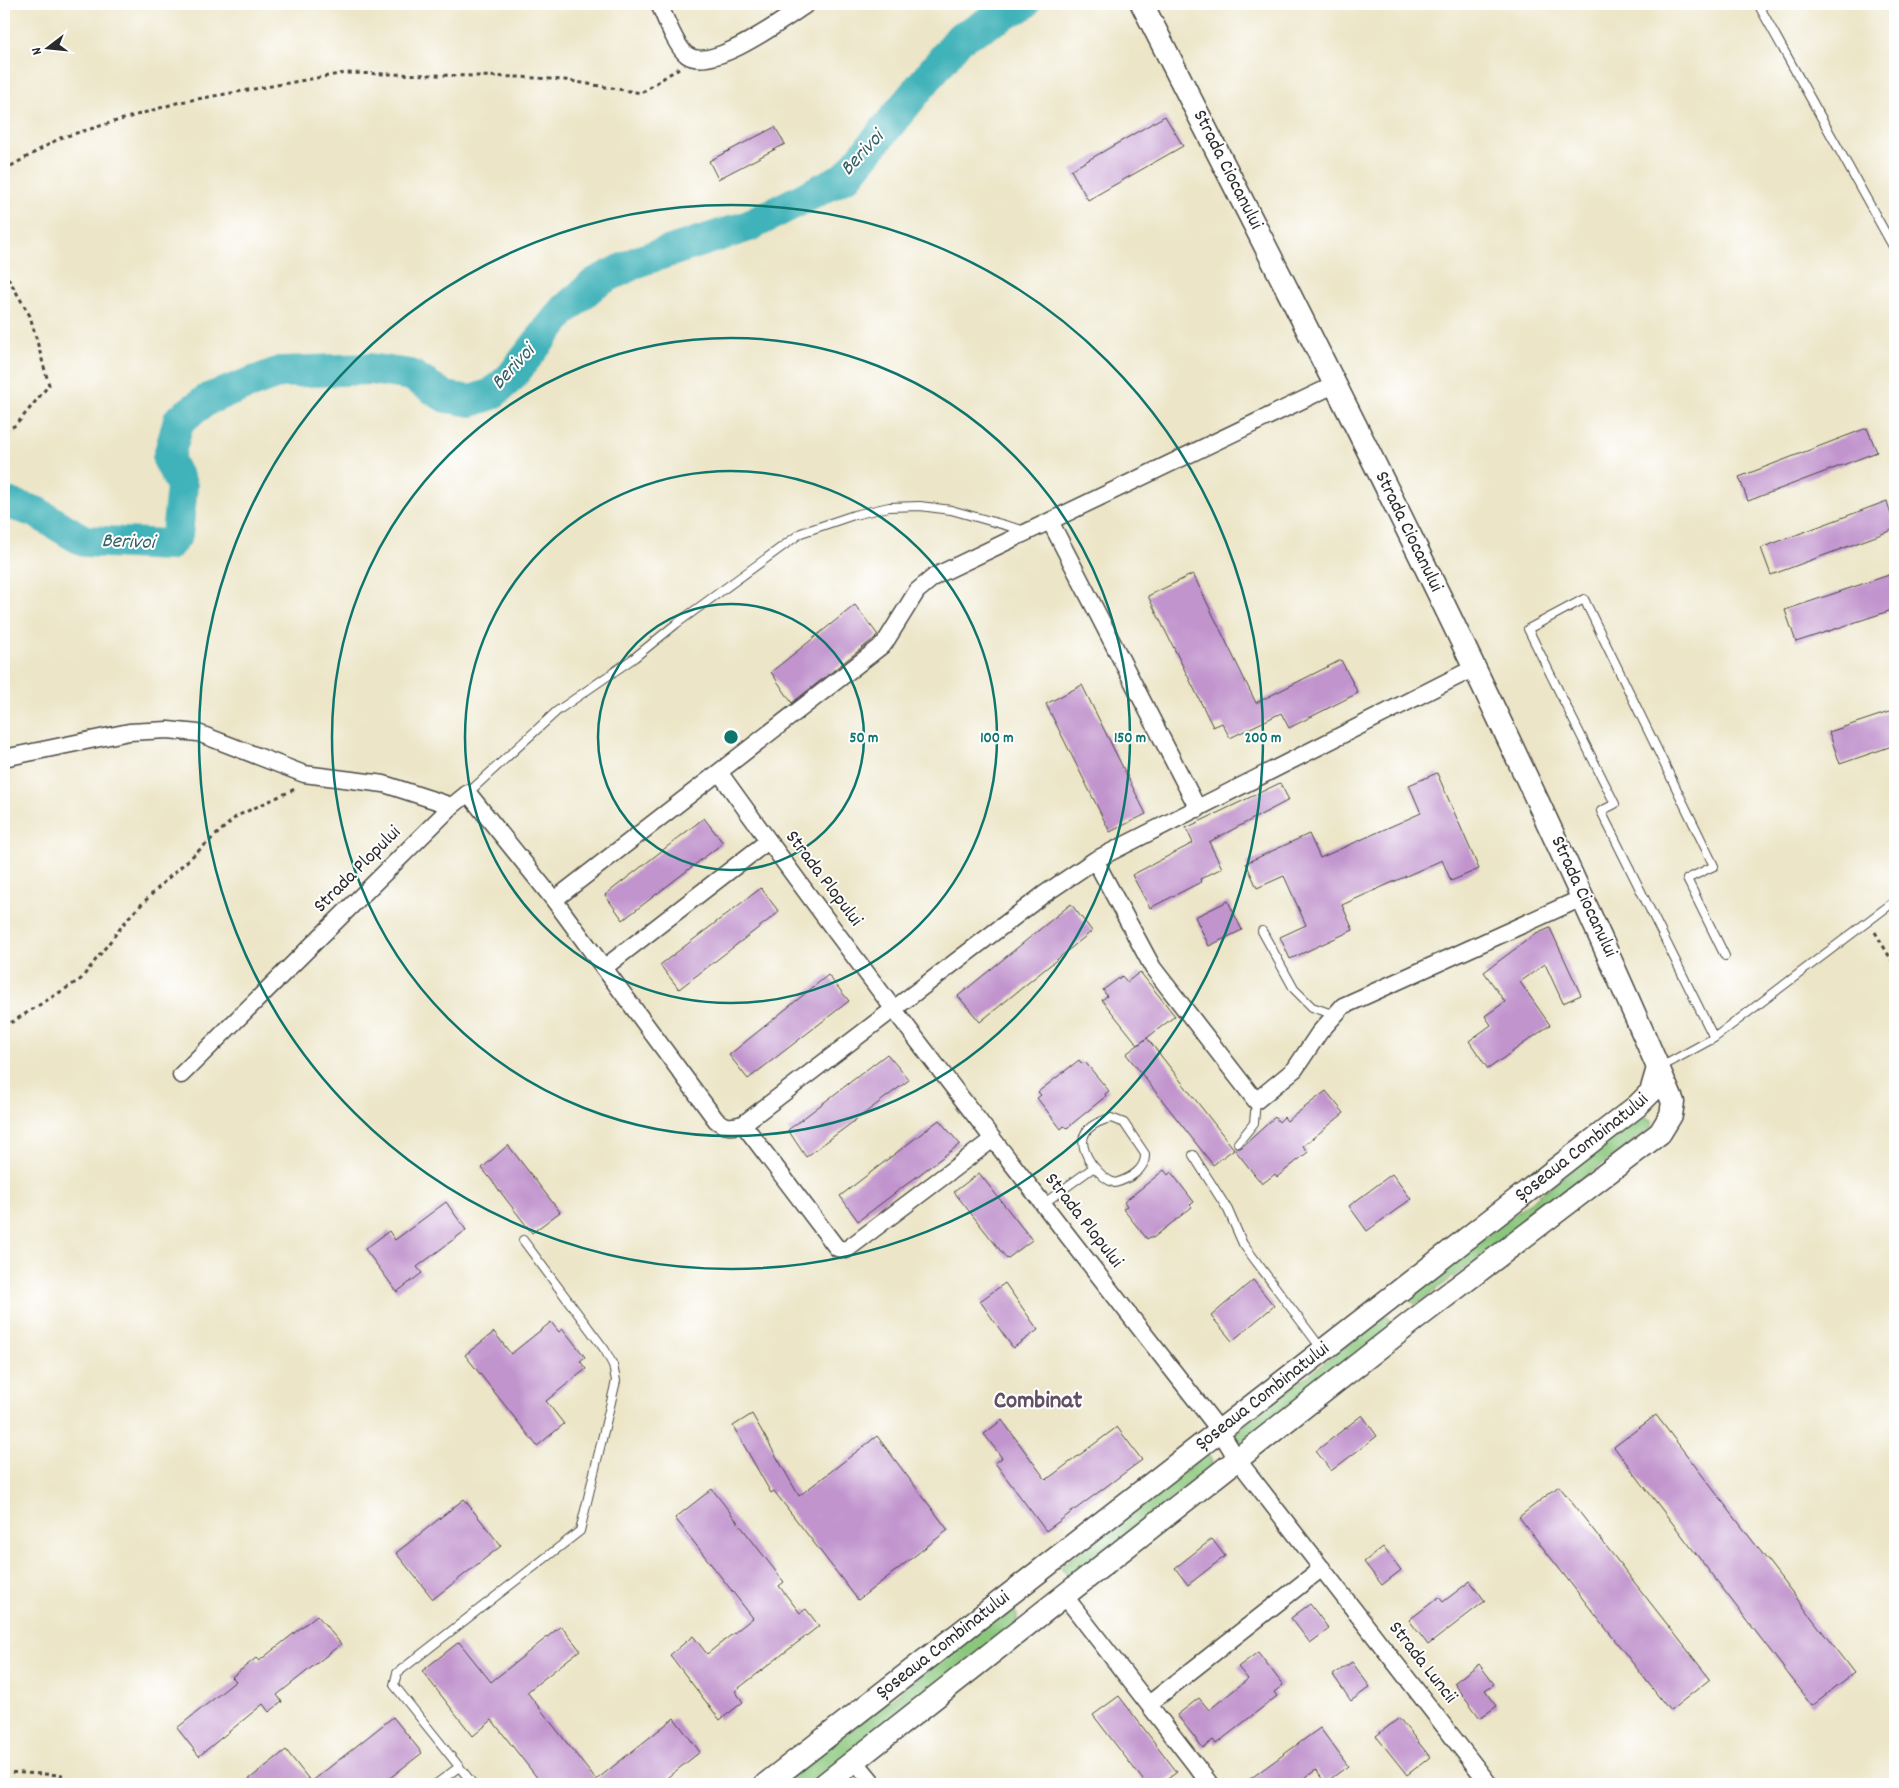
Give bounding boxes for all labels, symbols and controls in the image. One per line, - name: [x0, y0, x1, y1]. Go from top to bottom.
- north arrow: [22, 22, 72, 72]
- text: N: [27, 45, 48, 57]
- street label: Strada Ciocanului: [1185, 105, 1269, 235]
- water label: Berivoi: [834, 122, 894, 184]
- water label: Berivoi: [485, 336, 545, 398]
- street label: Strada Ciocanului: [1367, 467, 1449, 597]
- water label: Berivoi: [101, 527, 158, 559]
- centre of rings: [722, 728, 740, 746]
- text: 50 m: [850, 728, 878, 750]
- text: 100 m: [980, 728, 1014, 750]
- text: 150 m: [1114, 728, 1146, 750]
- text: 200 m: [1245, 728, 1281, 750]
- street label: Strada Plopului: [308, 820, 408, 920]
- street label: Strada Plopului: [778, 825, 869, 933]
- street label: Strada Ciocanului: [1543, 832, 1624, 963]
- street label: Șoseaua Combinatului: [1510, 1087, 1656, 1209]
- street label: Strada Plopului: [1037, 1167, 1129, 1275]
- street label: Șoseaua Combinatului: [1190, 1336, 1336, 1458]
- district label: Combinat: [994, 1384, 1083, 1420]
- street label: Șoseaua Combinatului: [871, 1584, 1017, 1707]
- street label: Strada Luncii: [1381, 1616, 1463, 1710]

